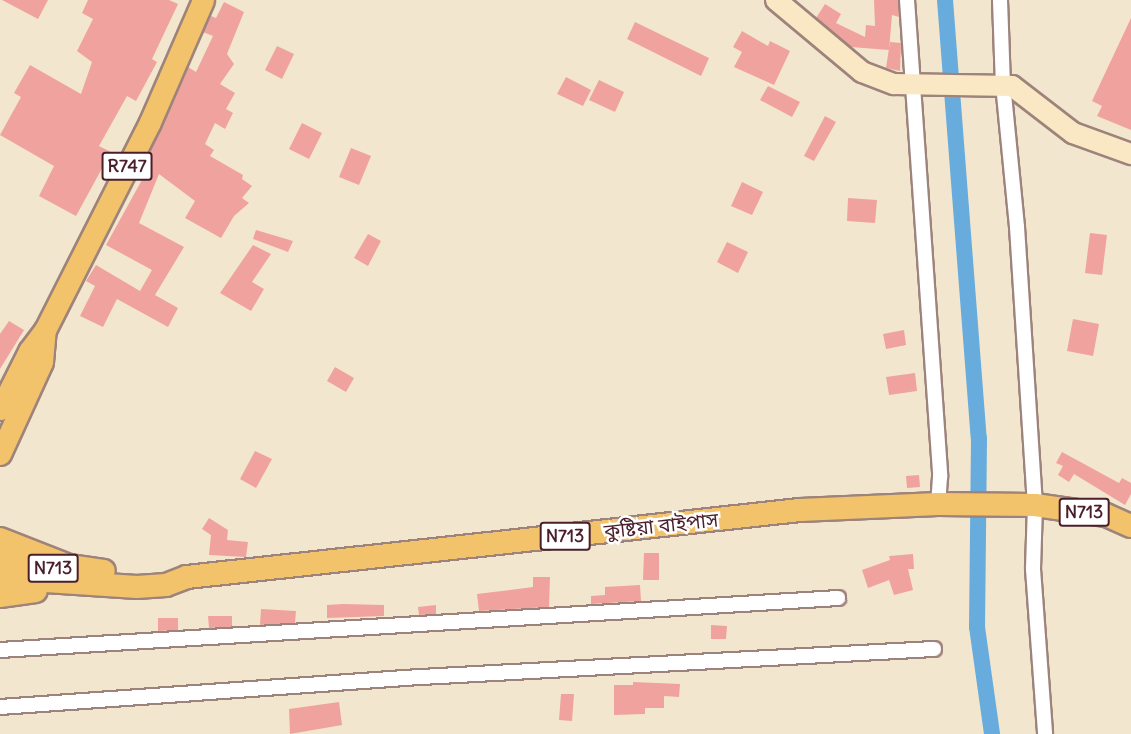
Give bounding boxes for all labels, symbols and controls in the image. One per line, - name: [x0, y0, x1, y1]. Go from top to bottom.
- road number: R747: [102, 151, 152, 181]
- road number: N713: [1058, 497, 1110, 527]
- street label: কুষ্টিয়া বাইপাস: [603, 507, 719, 543]
- road number: N713: [540, 521, 590, 551]
- road number: N713: [28, 553, 78, 583]

